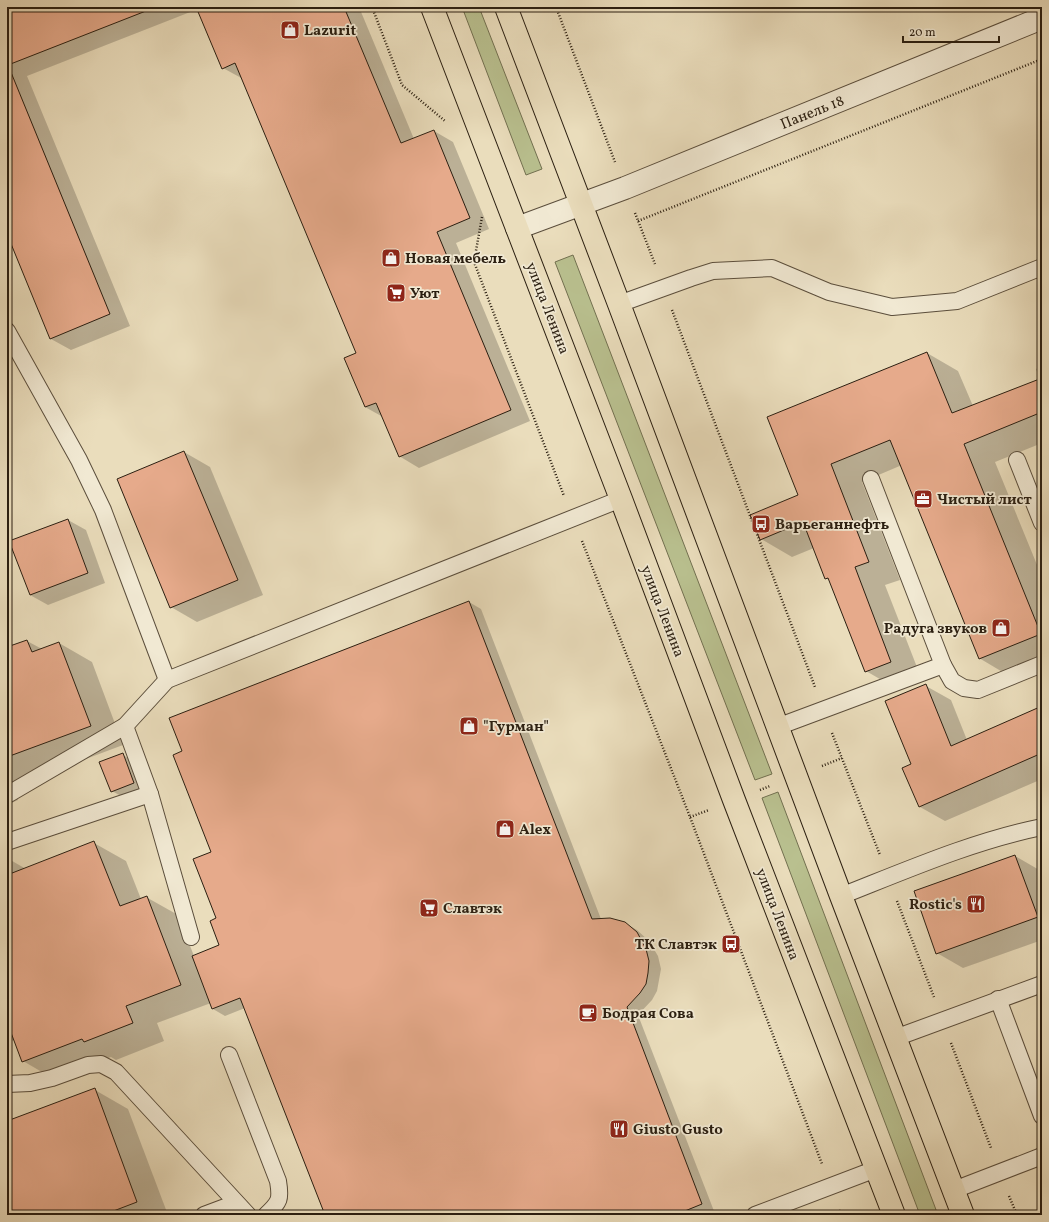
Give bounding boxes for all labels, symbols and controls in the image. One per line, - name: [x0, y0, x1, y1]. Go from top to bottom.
- scale bar: [903, 18, 999, 44]
- shop icon: Lazurit: [279, 19, 301, 41]
- place label: Lazurit: [304, 21, 356, 42]
- text: 20 m: [909, 25, 936, 41]
- street label: Панель 18: [778, 91, 848, 136]
- shop icon: Новая мебель: [380, 247, 402, 269]
- place label: Новая мебель: [405, 249, 506, 270]
- street label: улица Ленина: [519, 260, 574, 358]
- supermarket icon: Уют: [385, 282, 407, 304]
- place label: Уют: [410, 284, 440, 305]
- office icon: Чистый лист: [912, 488, 934, 510]
- place label: Чистый лист: [937, 490, 1033, 511]
- bus stop icon: Варьеганнефть: [750, 513, 772, 535]
- place label: Варьеганнефть: [775, 515, 890, 536]
- street label: улица Ленина: [634, 563, 689, 661]
- shop icon: Радуга звуков: [990, 617, 1012, 639]
- place label: Радуга звуков: [884, 619, 987, 640]
- shop icon: "Гурман": [458, 715, 480, 737]
- place label: "Гурман": [483, 717, 549, 738]
- shop icon: Alex: [494, 818, 516, 840]
- place label: Alex: [519, 820, 551, 841]
- street label: улица Ленина: [749, 866, 804, 964]
- restaurant icon: Rostic's: [965, 893, 987, 915]
- place label: Rostic's: [909, 895, 962, 916]
- supermarket icon: Славтэк: [418, 897, 440, 919]
- place label: Славтэк: [443, 899, 502, 920]
- bus stop icon: ТК Славтэк: [720, 933, 742, 955]
- place label: ТК Славтэк: [635, 935, 717, 956]
- cafe icon: Бодрая Сова: [577, 1002, 599, 1024]
- place label: Бодрая Сова: [602, 1004, 694, 1025]
- restaurant icon: Giusto Gusto: [608, 1118, 630, 1140]
- place label: Giusto Gusto: [633, 1120, 723, 1141]

